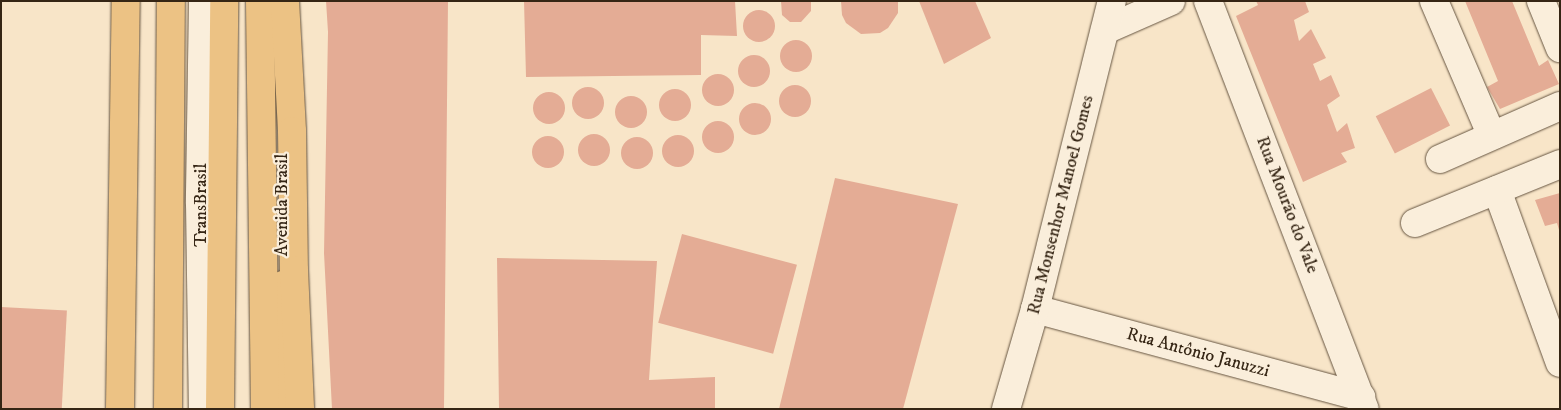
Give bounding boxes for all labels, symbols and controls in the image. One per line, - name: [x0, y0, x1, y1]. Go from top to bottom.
- street label: Rua Monsenhor Manoel Gomes: [1023, 93, 1099, 317]
- street label: Rua Mourão do Vale: [1251, 133, 1323, 277]
- street label: Avenida Brasil: [271, 154, 293, 256]
- street label: TransBrasil: [190, 163, 212, 247]
- street label: Rua Antônio Januzzi: [1124, 324, 1272, 382]

